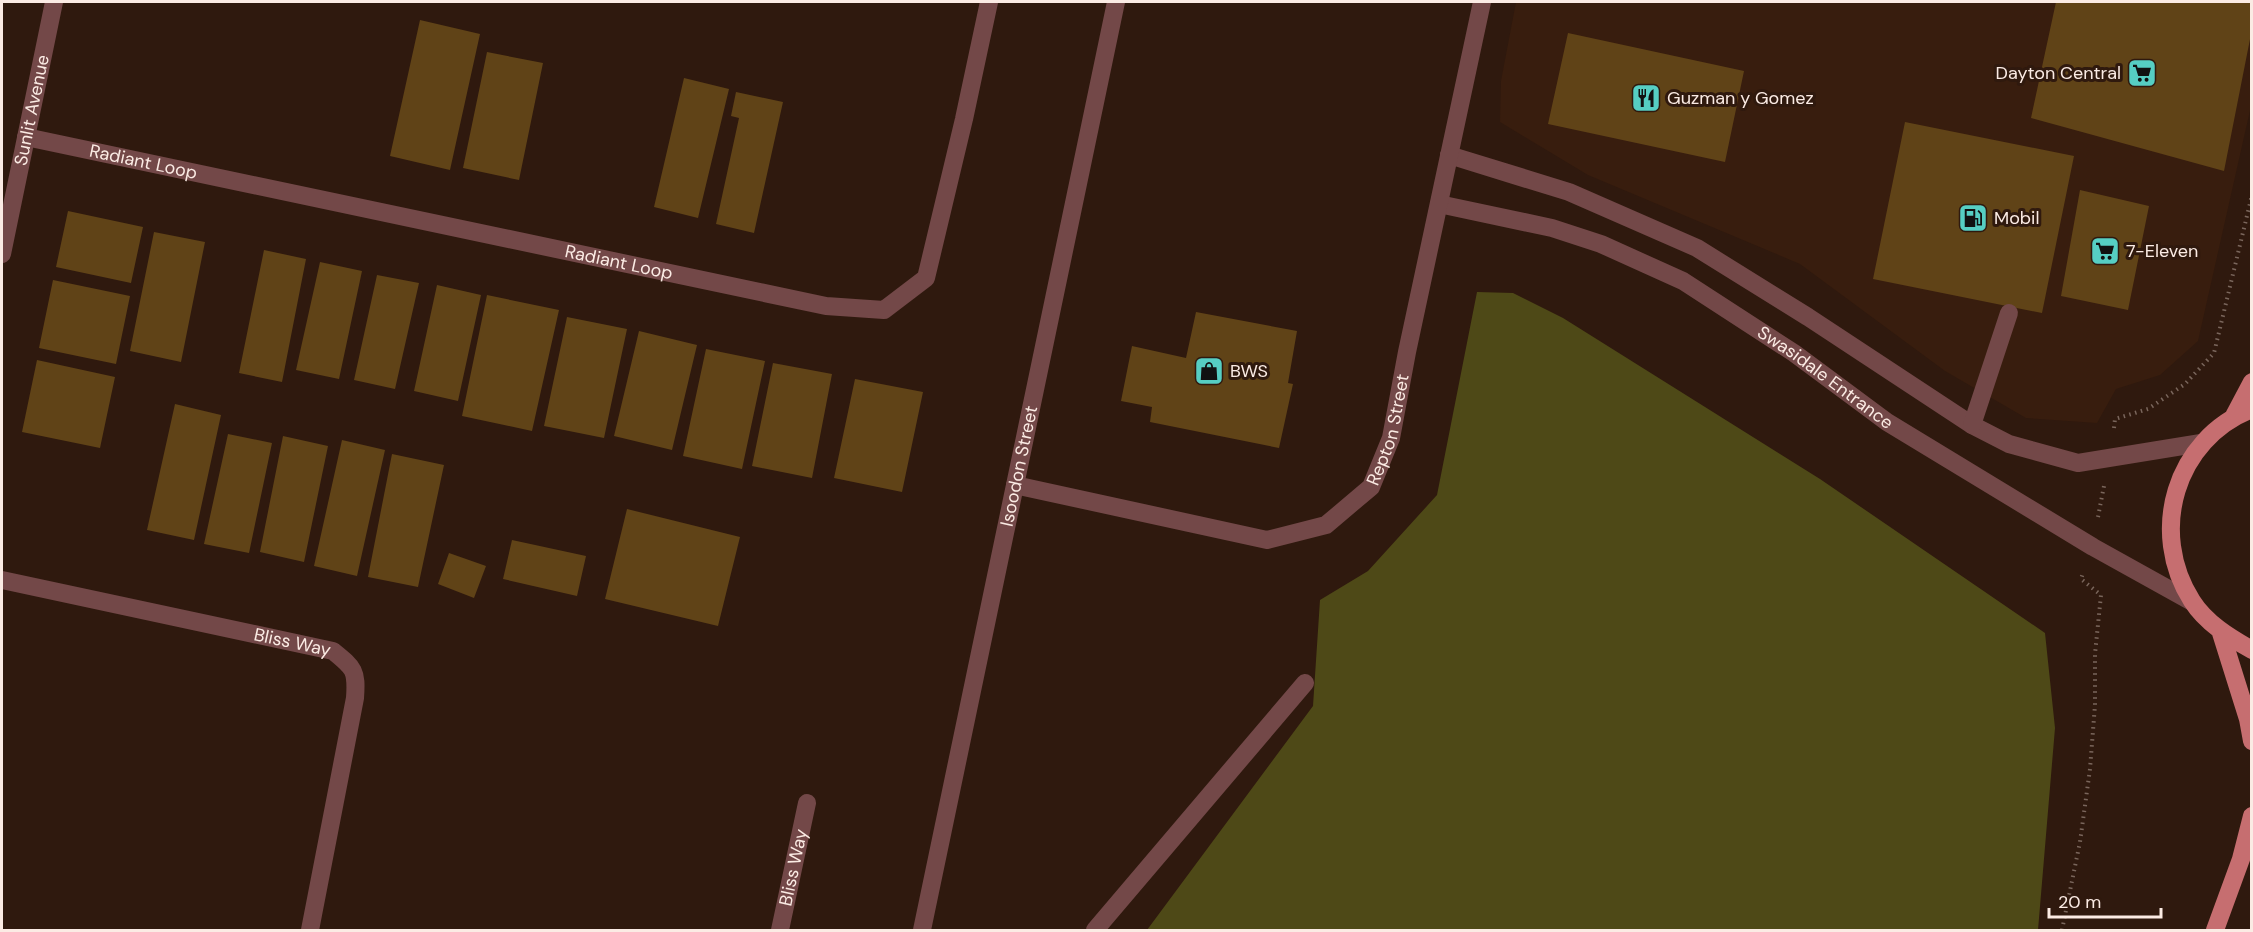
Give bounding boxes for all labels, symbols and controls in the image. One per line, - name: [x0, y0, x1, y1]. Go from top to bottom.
- street label: Sunlit Avenue: [9, 52, 55, 168]
- supermarket icon: Dayton Central: [2126, 57, 2158, 89]
- place label: Dayton Central: [1996, 61, 2121, 85]
- restaurant icon: Guzman y Gomez: [1630, 82, 1662, 114]
- place label: Guzman y Gomez: [1667, 86, 1814, 110]
- street label: Radiant Loop: [87, 139, 200, 185]
- fuel station icon: Mobil: [1957, 202, 1989, 234]
- place label: Mobil: [1994, 206, 2039, 230]
- supermarket icon: 7-Eleven: [2089, 235, 2121, 267]
- street label: Radiant Loop: [563, 239, 675, 285]
- place label: 7-Eleven: [2126, 239, 2198, 263]
- street label: Swasidale Entrance: [1753, 320, 1898, 435]
- shop icon: BWS: [1193, 355, 1225, 387]
- place label: BWS: [1230, 359, 1268, 383]
- street label: Repton Street: [1361, 372, 1415, 489]
- street label: Isoodon Street: [995, 403, 1043, 529]
- street label: Bliss Way: [252, 622, 333, 662]
- street label: Bliss Way: [773, 827, 813, 908]
- scale bar: [2049, 881, 2162, 919]
- text: 20 m: [2058, 890, 2101, 914]

